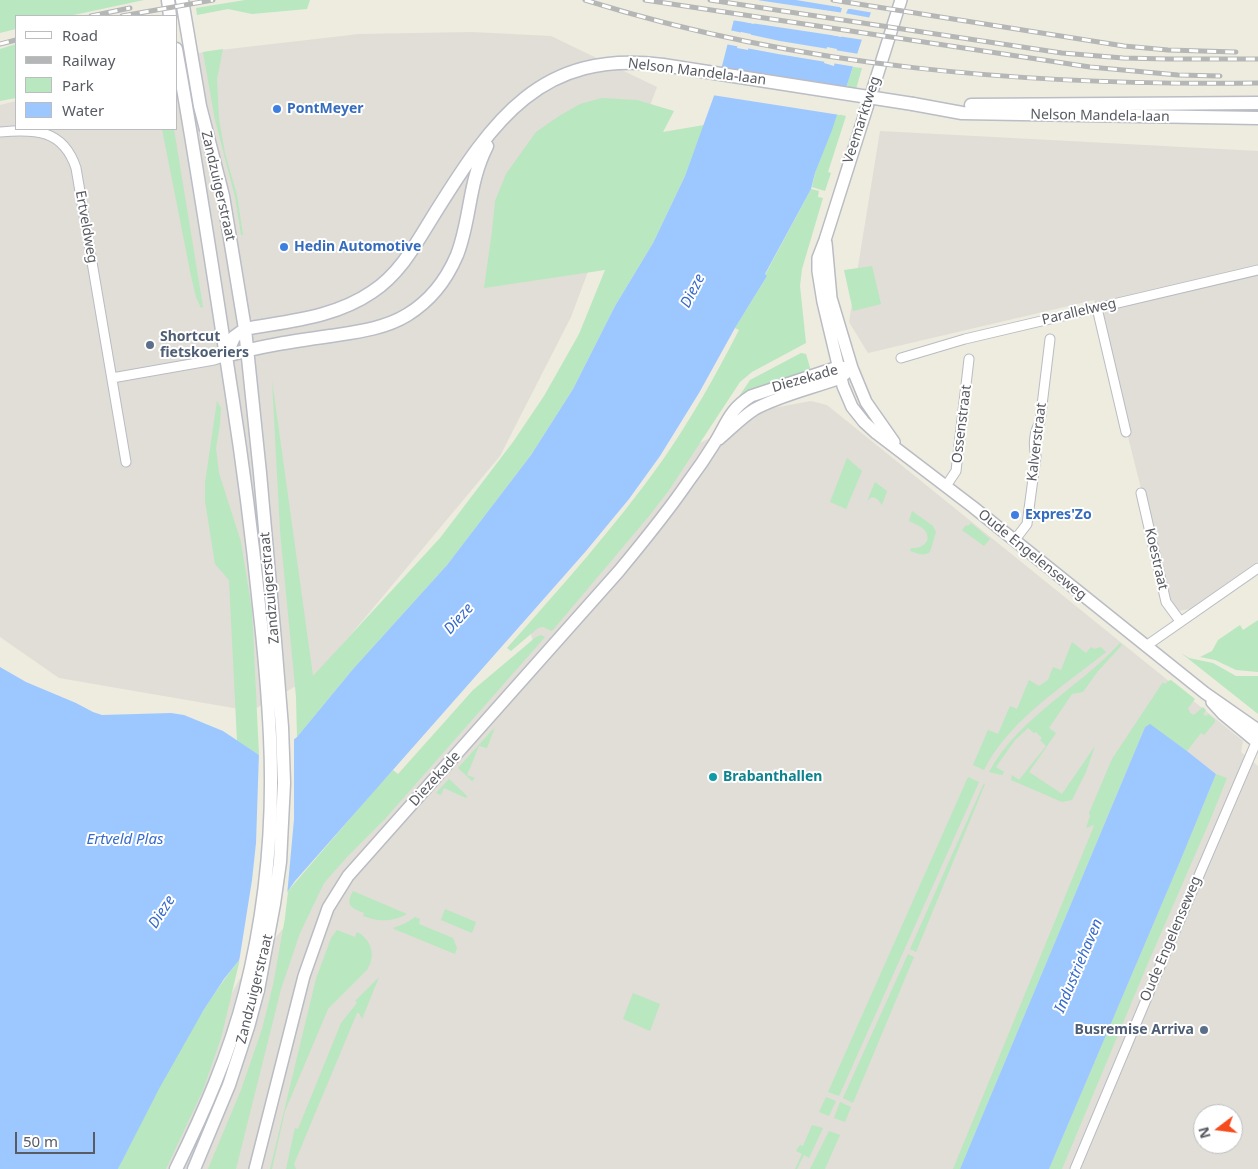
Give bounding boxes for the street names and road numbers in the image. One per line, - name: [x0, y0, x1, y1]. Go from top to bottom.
- street label: Nelson Mandela-laan: [627, 55, 767, 89]
- street label: Veemarktweg: [840, 74, 884, 166]
- street label: Nelson Mandela-laan: [1030, 106, 1170, 126]
- street label: Zandzuigerstraat: [197, 129, 239, 243]
- street label: Ertveldweg: [71, 189, 101, 265]
- street label: Parallelweg: [1040, 295, 1118, 329]
- street label: Diezekade: [770, 362, 840, 396]
- street label: Ossenstraat: [949, 384, 975, 464]
- street label: Kalverstraat: [1024, 402, 1050, 482]
- street label: Oude Engelenseweg: [974, 506, 1090, 604]
- street label: Koestraat: [1141, 526, 1171, 592]
- street label: Zandzuigerstraat: [257, 531, 283, 645]
- street label: Diezekade: [406, 748, 464, 810]
- street label: Oude Engelenseweg: [1137, 874, 1205, 1004]
- street label: Zandzuigerstraat: [233, 932, 277, 1046]

